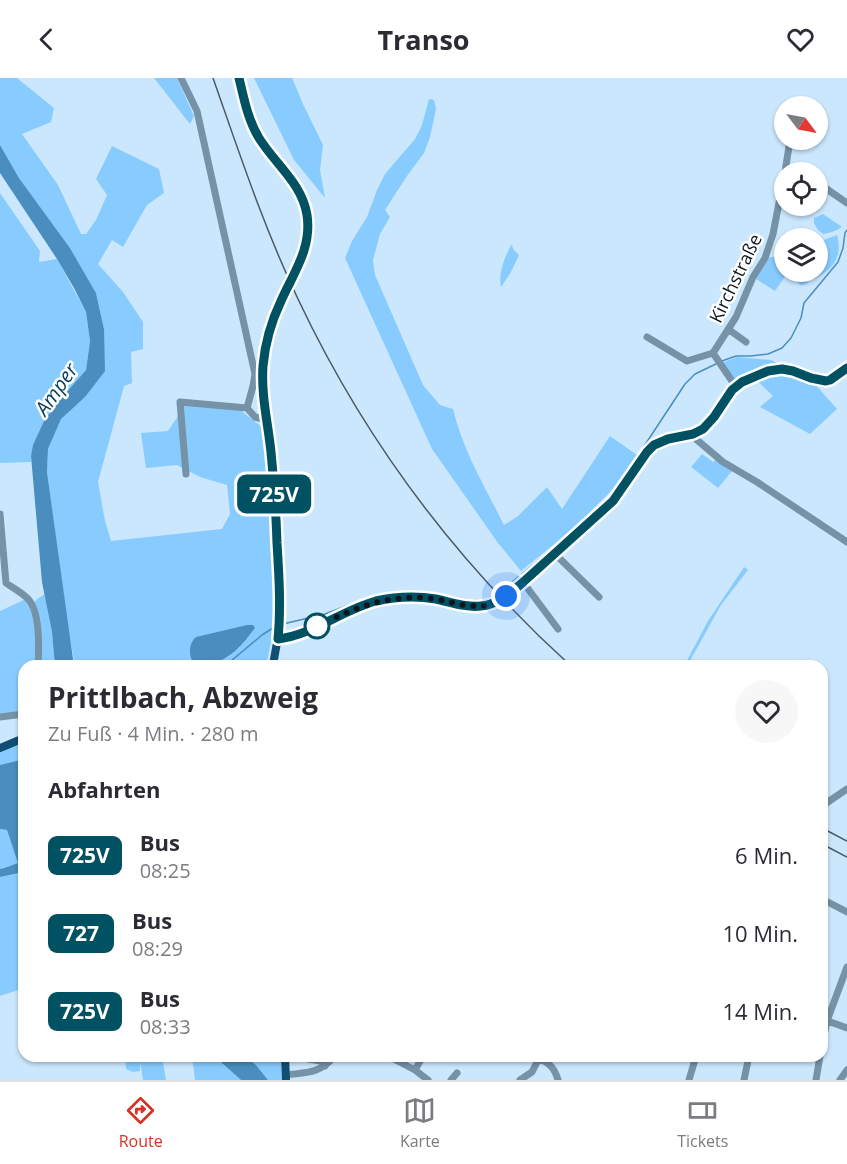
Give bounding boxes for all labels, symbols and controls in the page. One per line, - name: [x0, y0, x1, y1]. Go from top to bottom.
- text: Transo: [377, 21, 470, 58]
- icon: back: [30, 23, 63, 56]
- icon: heart: [784, 23, 817, 56]
- north arrow: [774, 96, 828, 150]
- map controls: [774, 96, 828, 282]
- button: locate: [774, 162, 828, 216]
- button: layers: [774, 228, 828, 282]
- street label: Kirchstraße: [703, 229, 767, 327]
- water label: Amper: [27, 357, 84, 422]
- line badge: 725V: [232, 474, 316, 514]
- text: 725V: [249, 480, 299, 508]
- your location: [491, 581, 521, 611]
- unlabelled marker: [304, 613, 330, 639]
- text: Prittlbach, Abzweig: [48, 678, 318, 716]
- button: heart: [735, 680, 798, 743]
- text: Zu Fuß · 4 Min. · 280 m: [48, 720, 258, 747]
- text: Abfahrten: [48, 774, 160, 804]
- text: Bus: [140, 827, 180, 857]
- text: 6 Min.: [735, 840, 798, 870]
- text: 725V: [60, 841, 110, 869]
- text: 08:25: [140, 857, 191, 884]
- text: Bus: [132, 905, 172, 935]
- text: 10 Min.: [723, 918, 798, 948]
- text: 727: [63, 919, 99, 947]
- text: 08:29: [132, 935, 183, 962]
- text: Bus: [140, 983, 180, 1013]
- text: 14 Min.: [723, 996, 798, 1026]
- text: 725V: [60, 997, 110, 1025]
- text: 08:33: [140, 1013, 191, 1040]
- tab: Route: [119, 1094, 163, 1152]
- tab: Karte: [400, 1094, 440, 1152]
- tab: Tickets: [677, 1094, 728, 1152]

